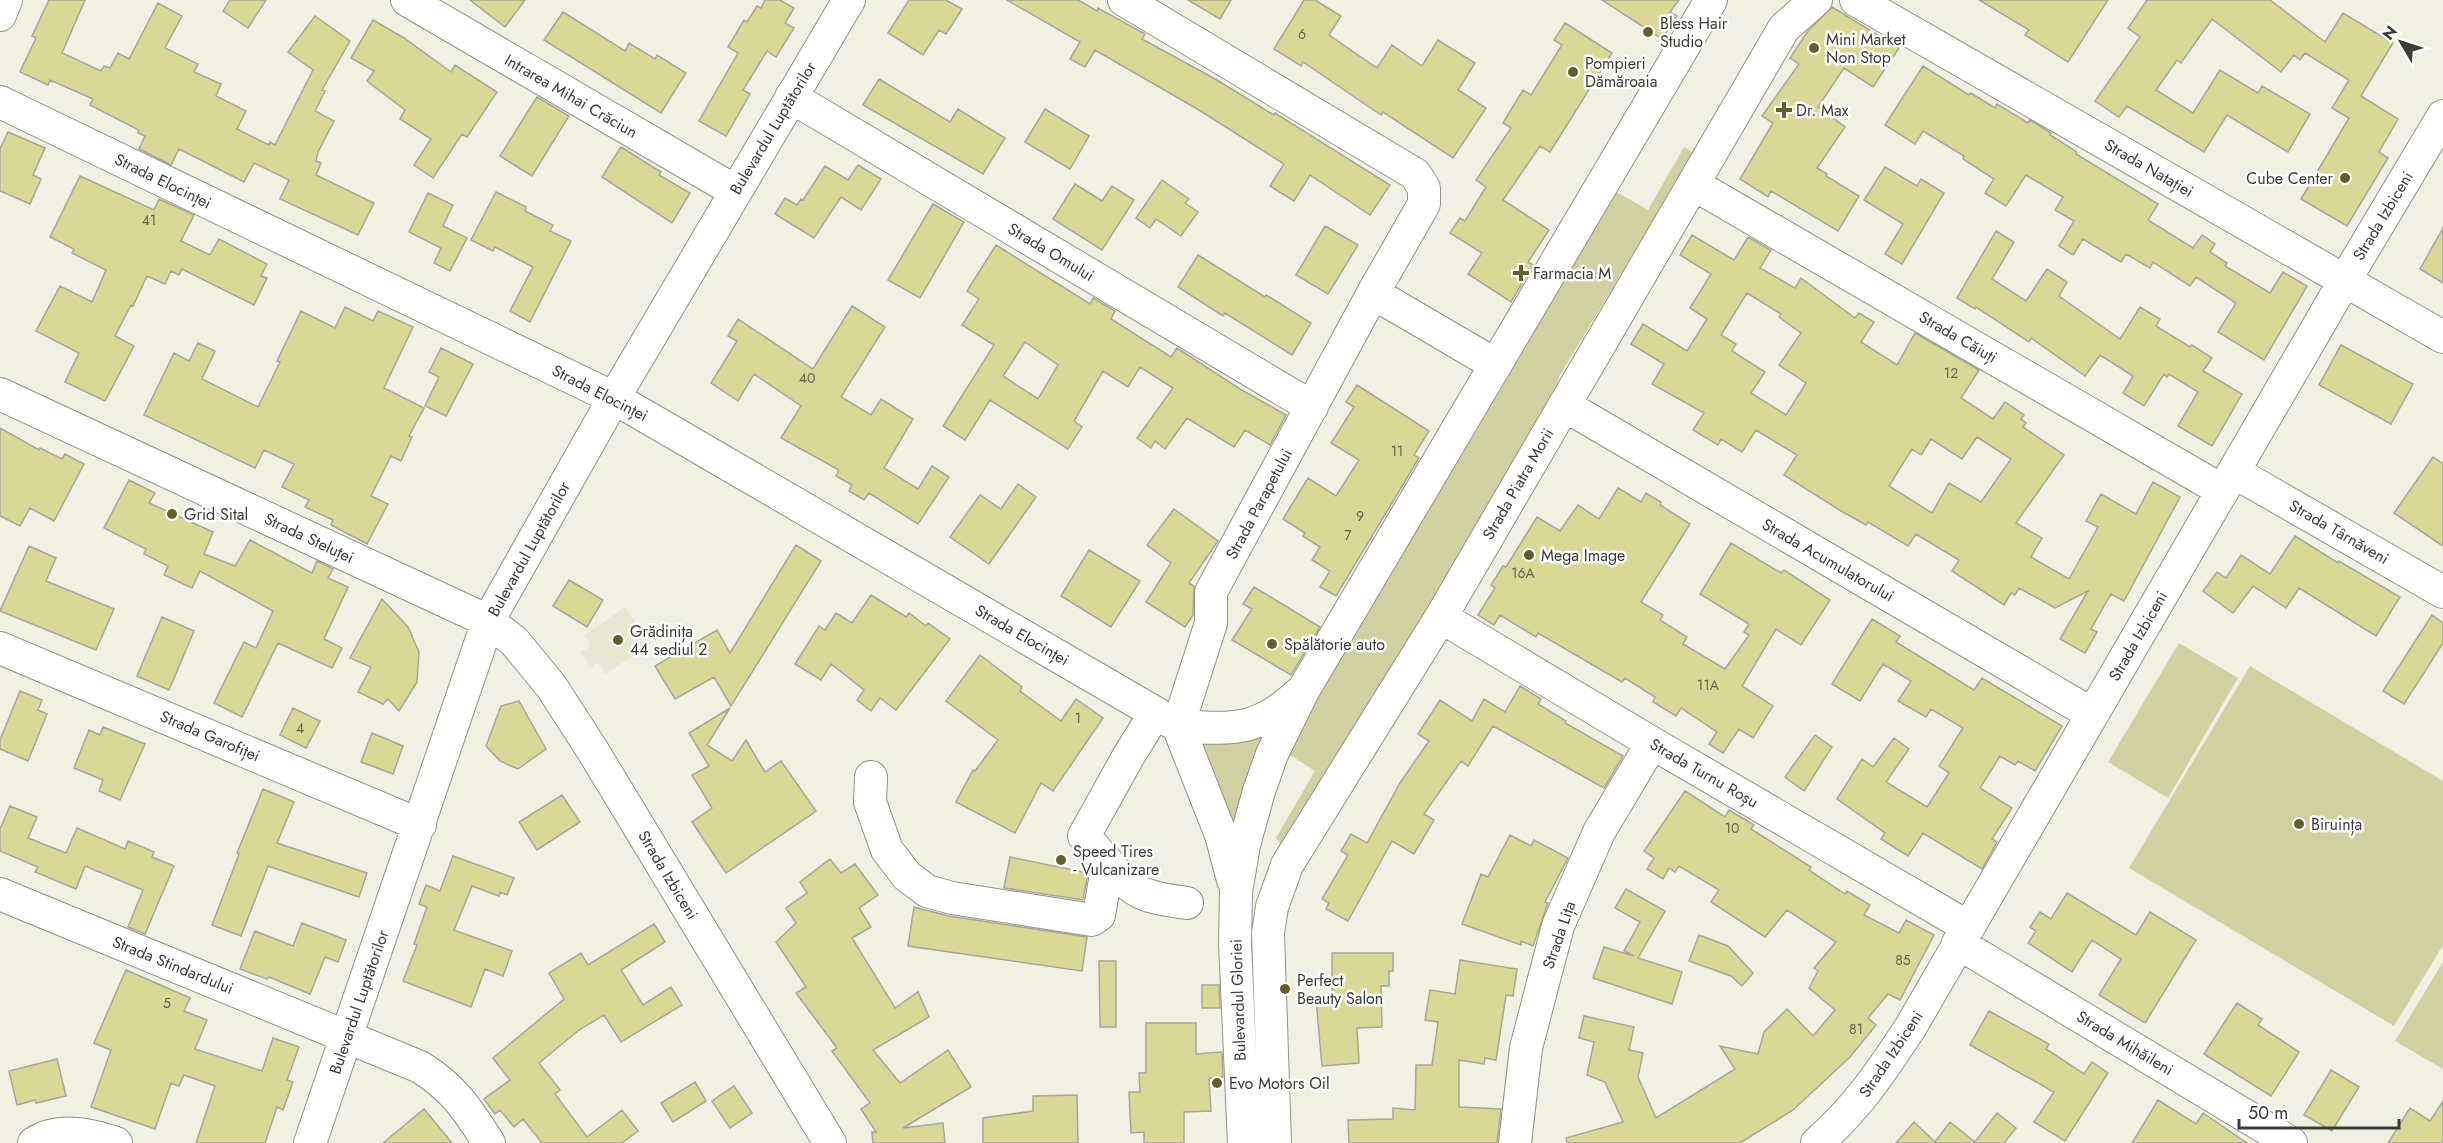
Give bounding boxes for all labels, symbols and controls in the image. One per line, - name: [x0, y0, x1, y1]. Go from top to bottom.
- place label: Bless Hair Studio: [1660, 12, 1728, 53]
- north arrow: [2371, 12, 2431, 72]
- text: N: [2377, 21, 2403, 45]
- house number: 6: [1298, 24, 1306, 44]
- marker: Bless Hair Studio: [1641, 25, 1655, 39]
- place label: Mini Market Non Stop: [1826, 28, 1906, 69]
- marker: Mini Market Non Stop: [1807, 41, 1821, 55]
- street label: Intrarea Mihai Crăciun: [500, 48, 642, 144]
- place label: Pompieri Dămăroaia: [1585, 52, 1657, 93]
- street label: Bulevardul Luptătorilor: [724, 57, 822, 199]
- marker: Pompieri Dămăroaia: [1566, 65, 1580, 79]
- place label: Dr. Max: [1796, 99, 1849, 122]
- marker: Dr. Max: [1777, 103, 1791, 117]
- street label: Strada Natației: [2100, 133, 2198, 203]
- street label: Strada Elocinței: [111, 148, 215, 214]
- place label: Cube Center: [2246, 167, 2333, 190]
- street label: Strada Izbiceni: [2347, 167, 2419, 265]
- marker: Cube Center: [2338, 171, 2352, 185]
- house number: 41: [142, 210, 156, 230]
- street label: Strada Omului: [1003, 217, 1099, 287]
- place label: Farmacia M: [1533, 262, 1611, 285]
- marker: Farmacia M: [1514, 266, 1528, 280]
- street label: Strada Căiuți: [1915, 305, 2001, 369]
- street label: Strada Elocinței: [548, 359, 652, 427]
- house number: 12: [1944, 363, 1958, 383]
- house number: 40: [799, 368, 815, 388]
- street label: Strada Piatra Morii: [1477, 424, 1559, 544]
- house number: 11: [1391, 441, 1403, 461]
- street label: Strada Parapetului: [1220, 445, 1298, 563]
- street label: Bulevardul Luptătorilor: [482, 477, 576, 621]
- street label: Strada Târnăveni: [2285, 494, 2393, 570]
- place label: Grid Sital: [184, 503, 248, 526]
- house number: 9: [1356, 506, 1364, 526]
- marker: Grid Sital: [165, 507, 179, 521]
- street label: Strada Steluței: [260, 507, 358, 569]
- street label: Strada Acumulatorului: [1758, 513, 1898, 607]
- house number: 7: [1344, 525, 1352, 545]
- place label: Mega Image: [1541, 544, 1625, 567]
- marker: Mega Image: [1522, 548, 1536, 562]
- house number: 16A: [1511, 563, 1536, 583]
- street label: Strada Izbiceni: [2103, 587, 2173, 685]
- street label: Strada Elocinței: [971, 599, 1073, 671]
- place label: Grădinița 44 sediul 2: [630, 620, 707, 661]
- marker: Grădinița 44 sediul 2: [611, 633, 625, 647]
- place label: Spălătorie auto: [1284, 633, 1385, 656]
- marker: Spălătorie auto: [1265, 637, 1279, 651]
- house number: 11A: [1697, 675, 1720, 695]
- street label: Strada Garofiței: [157, 705, 263, 767]
- house number: 1: [1075, 708, 1081, 728]
- house number: 4: [296, 718, 304, 738]
- street label: Strada Turnu Roșu: [1646, 733, 1762, 813]
- place label: Biruința: [2311, 813, 2362, 836]
- marker: Biruința: [2292, 817, 2306, 831]
- house number: 10: [1725, 818, 1739, 838]
- street label: Strada Izbiceni: [632, 826, 704, 924]
- place label: Speed Tires - Vulcanizare: [1073, 840, 1159, 881]
- marker: Speed Tires - Vulcanizare: [1054, 853, 1068, 867]
- street label: Strada Lița: [1537, 898, 1581, 972]
- street label: Bulevardul Luptătorilor: [323, 926, 395, 1077]
- street label: Strada Stindardului: [109, 930, 237, 1000]
- street label: Bulevardul Gloriei: [1224, 939, 1252, 1061]
- house number: 85: [1895, 950, 1911, 970]
- place label: Perfect Beauty Salon: [1297, 969, 1383, 1010]
- marker: Perfect Beauty Salon: [1278, 982, 1292, 996]
- house number: 5: [163, 993, 171, 1013]
- street label: Strada Mihăileni: [2072, 1005, 2178, 1081]
- street label: Strada Izbiceni: [1853, 1006, 1929, 1102]
- house number: 81: [1849, 1019, 1863, 1039]
- place label: Evo Motors Oil: [1229, 1072, 1330, 1095]
- marker: Evo Motors Oil: [1210, 1076, 1224, 1090]
- scale bar: [2239, 1092, 2400, 1130]
- text: 50 m: [2248, 1100, 2288, 1126]

